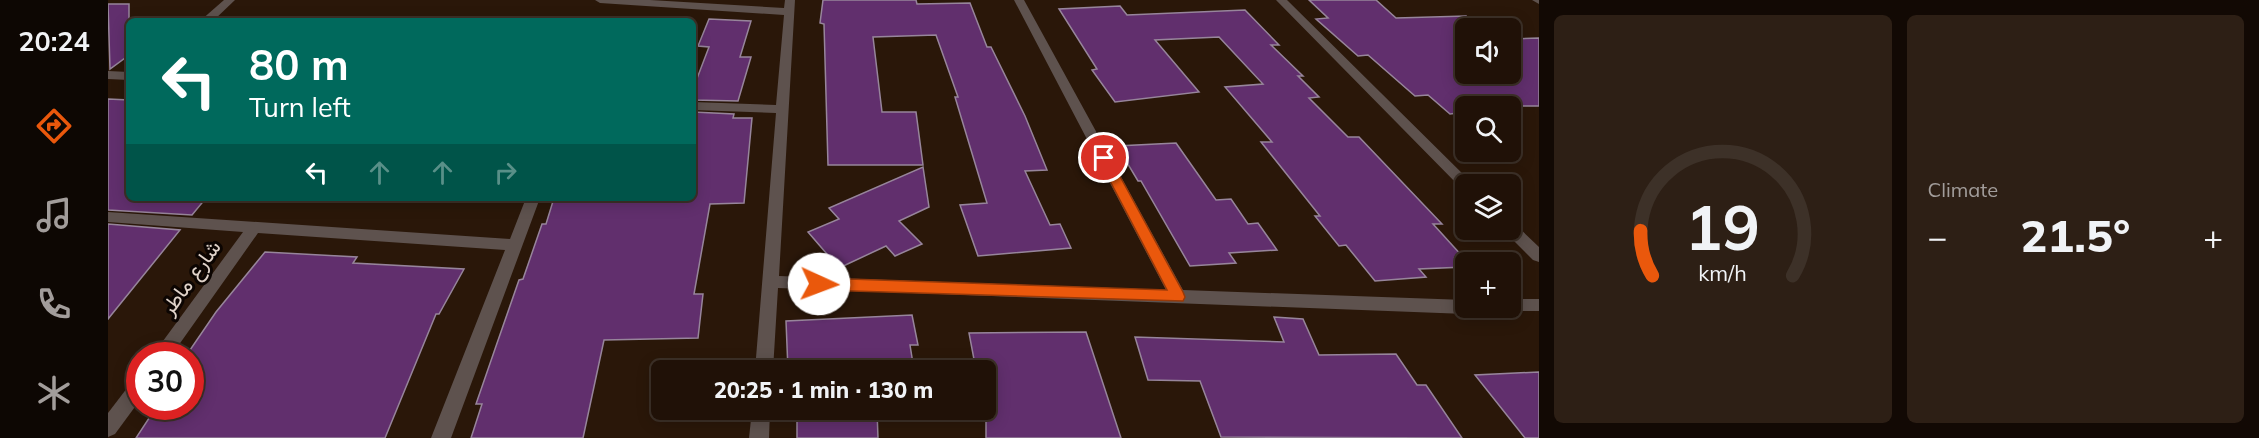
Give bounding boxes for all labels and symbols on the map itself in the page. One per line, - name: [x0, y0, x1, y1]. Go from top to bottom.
- pin: [1078, 132, 1129, 183]
- street label: شارع ماطر: [154, 234, 227, 321]
- position arrow: [787, 252, 851, 316]
- speed limit sign: 30: [126, 342, 204, 420]

